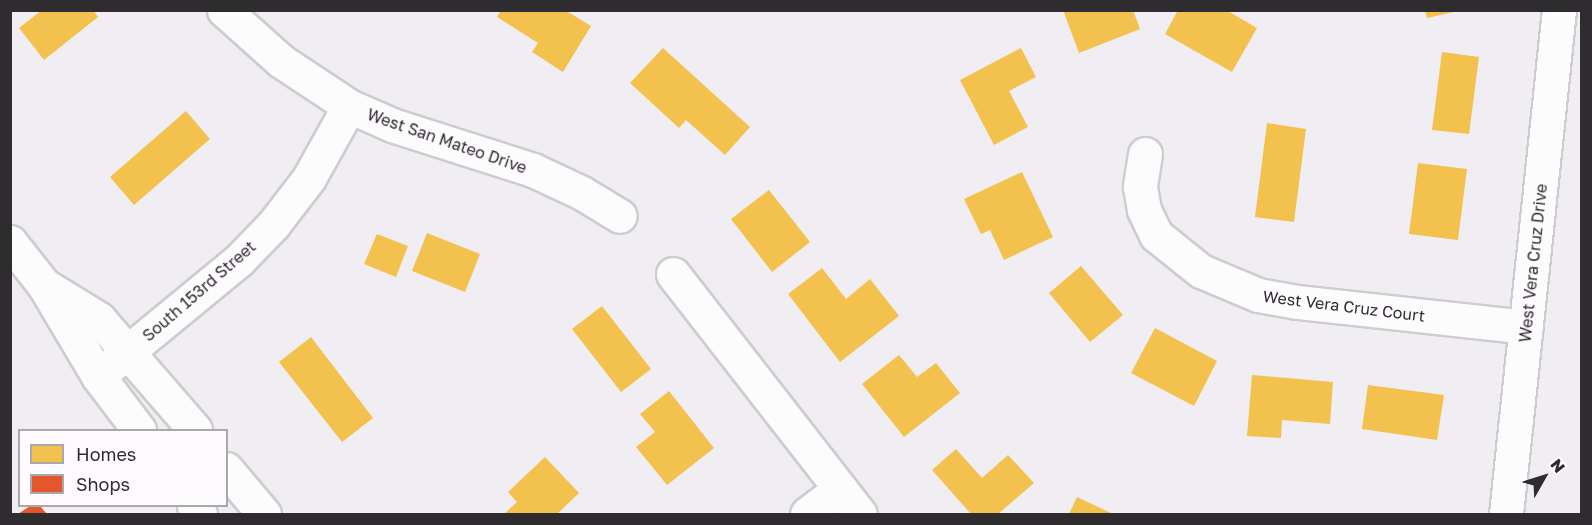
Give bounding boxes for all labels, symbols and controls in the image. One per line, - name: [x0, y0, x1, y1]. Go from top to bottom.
- street label: West San Mateo Drive: [365, 105, 529, 177]
- street label: West Vera Cruz Drive: [1515, 183, 1551, 343]
- street label: South 153rd Street: [139, 237, 259, 345]
- street label: West Vera Cruz Court: [1262, 287, 1426, 325]
- legend: [18, 429, 228, 507]
- text: Homes: [76, 443, 136, 465]
- north arrow: [1514, 447, 1574, 507]
- text: N: [1546, 455, 1570, 477]
- text: Shops: [76, 473, 130, 495]

